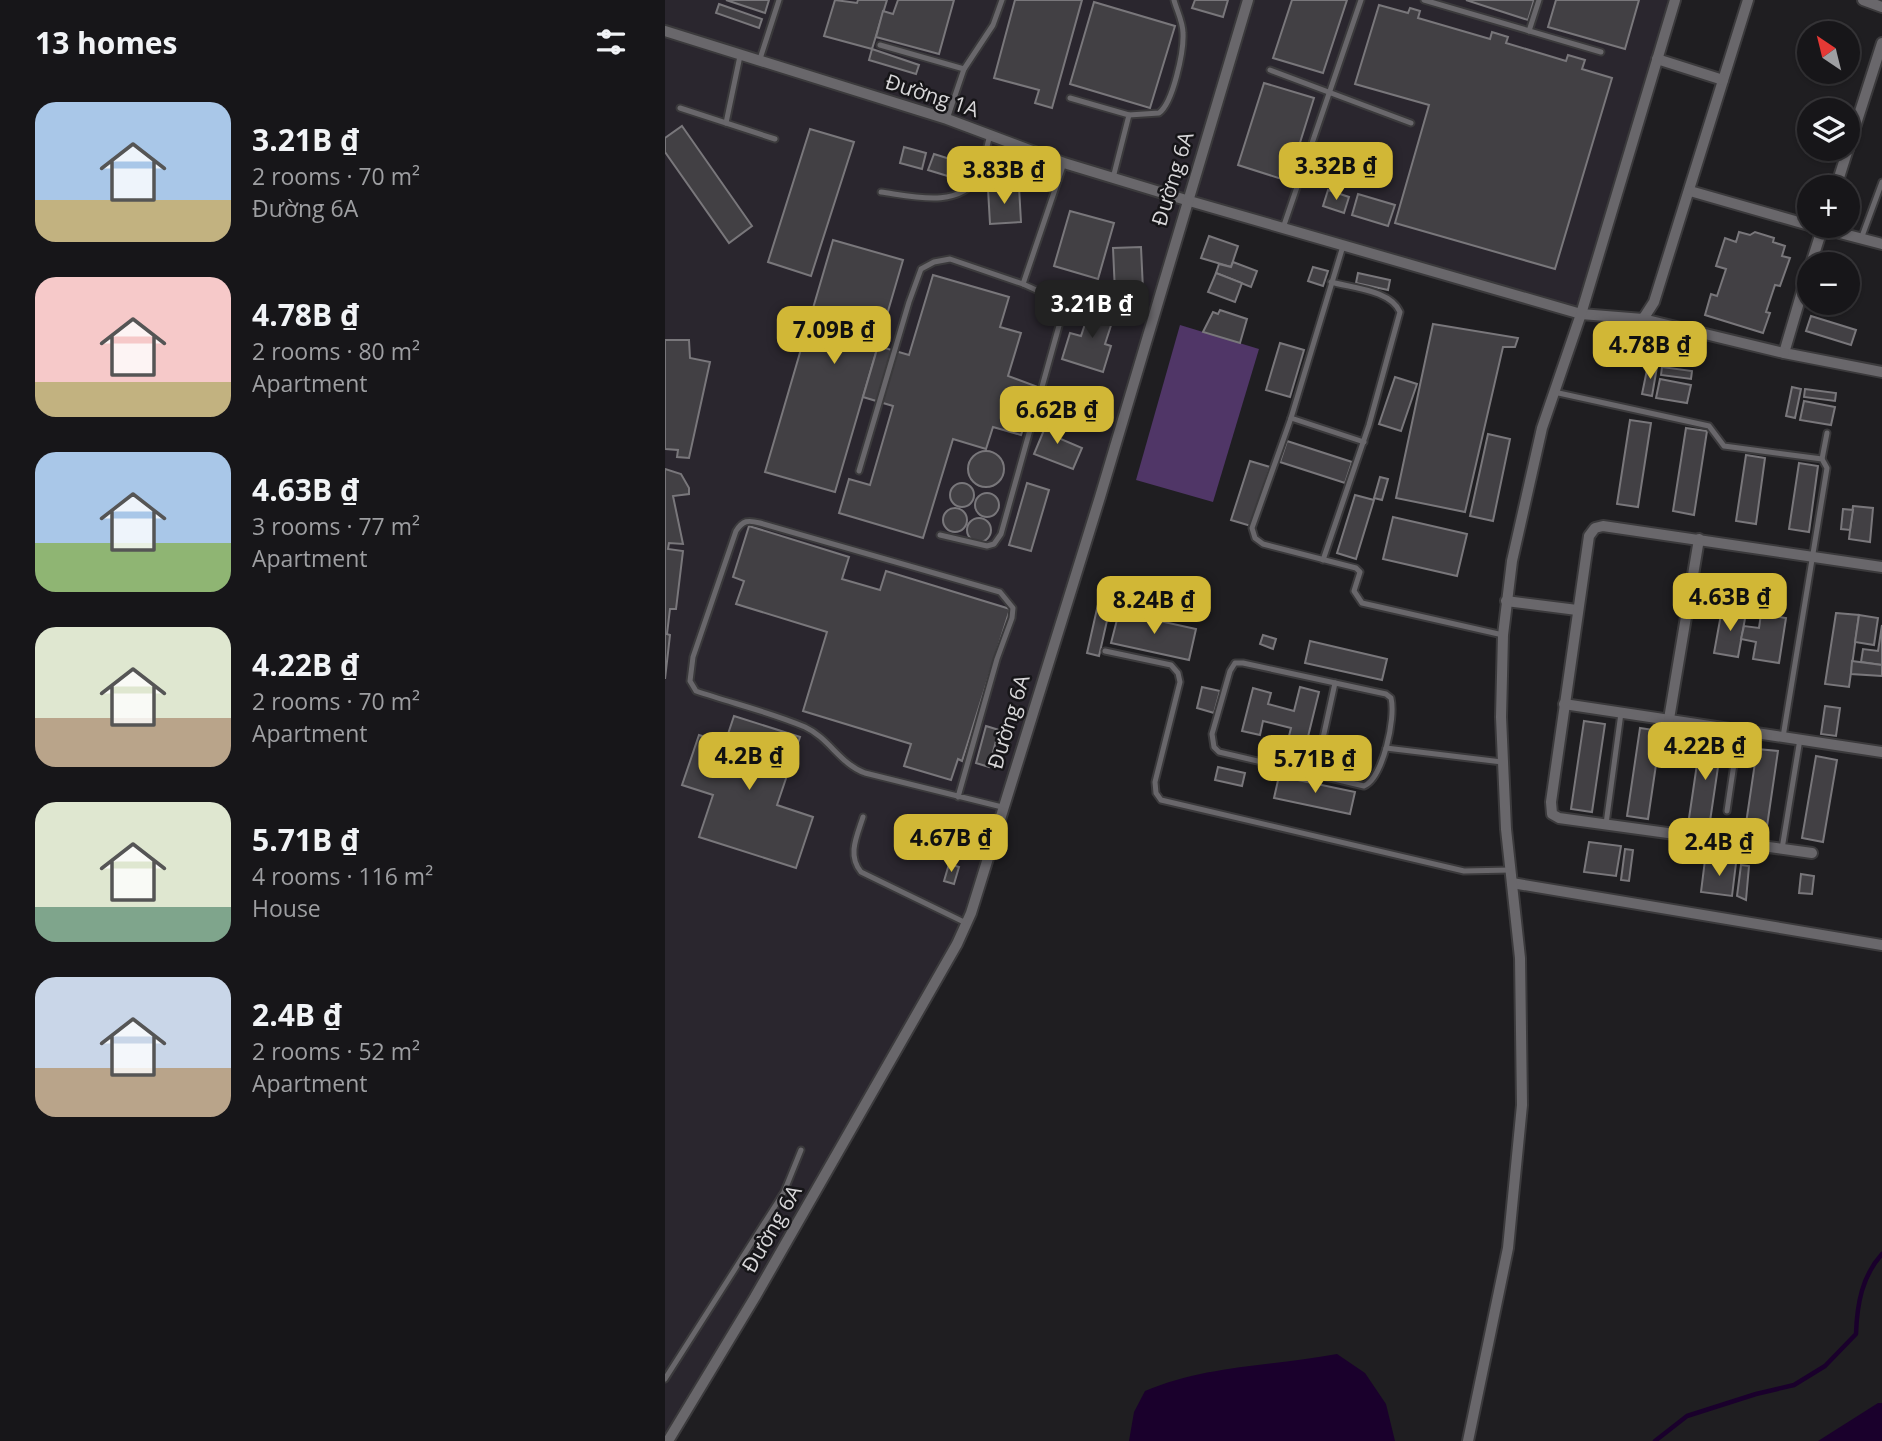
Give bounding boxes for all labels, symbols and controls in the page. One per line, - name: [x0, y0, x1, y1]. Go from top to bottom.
- north arrow: [1797, 21, 1860, 84]
- map controls: [1797, 21, 1860, 315]
- text: 13 homes: [35, 22, 178, 63]
- icon: filters: [592, 23, 630, 61]
- street label: Đường 1A: [882, 67, 983, 124]
- button: layers: [1797, 98, 1860, 161]
- text: 3.21B ₫: [252, 119, 359, 160]
- street label: Đường 6A: [1144, 128, 1200, 229]
- icon: home: [91, 130, 175, 214]
- pin: 3.32B ₫: [1271, 142, 1401, 202]
- pin: 3.83B ₫: [939, 146, 1069, 206]
- text: 3.32B ₫: [1295, 149, 1377, 181]
- text: 3.83B ₫: [963, 153, 1045, 185]
- text: 2 rooms · 70 m²: [252, 160, 420, 192]
- button: +: [1797, 175, 1860, 238]
- text: Đường 6A: [252, 192, 358, 224]
- button: −: [1797, 252, 1860, 315]
- pin: 3.21B ₫: [1027, 280, 1157, 340]
- text: 3.21B ₫: [1051, 287, 1133, 319]
- text: 4.78B ₫: [252, 294, 359, 335]
- icon: home: [91, 305, 175, 389]
- pin: 7.09B ₫: [769, 306, 899, 366]
- text: 7.09B ₫: [793, 313, 875, 345]
- pin: 4.78B ₫: [1585, 322, 1715, 381]
- text: 4.78B ₫: [1609, 328, 1691, 360]
- text: 2 rooms · 80 m²: [252, 335, 420, 367]
- text: Apartment: [252, 367, 368, 399]
- pin: 6.62B ₫: [992, 386, 1122, 446]
- text: 6.62B ₫: [1016, 393, 1098, 425]
- text: 4.63B ₫: [252, 469, 359, 510]
- icon: home: [91, 480, 175, 564]
- text: 3 rooms · 77 m²: [252, 510, 420, 542]
- text: Apartment: [252, 542, 368, 574]
- pin: 4.63B ₫: [1665, 574, 1795, 633]
- pin: 8.24B ₫: [1089, 576, 1219, 636]
- text: 4.63B ₫: [1689, 580, 1771, 612]
- text: 8.24B ₫: [1113, 583, 1195, 615]
- text: 4.22B ₫: [252, 644, 359, 685]
- icon: home: [91, 655, 175, 739]
- street label: Đường 6A: [980, 671, 1036, 772]
- text: 2 rooms · 70 m²: [252, 685, 420, 717]
- text: Apartment: [252, 717, 368, 749]
- pin: 4.22B ₫: [1640, 722, 1770, 782]
- text: 4.22B ₫: [1664, 729, 1746, 761]
- pin: 4.2B ₫: [692, 732, 806, 792]
- pin: 5.71B ₫: [1250, 736, 1380, 795]
- text: 4.2B ₫: [714, 739, 784, 771]
- text: 5.71B ₫: [1274, 742, 1356, 774]
- pin: 4.67B ₫: [886, 814, 1016, 874]
- pin: 2.4B ₫: [1662, 818, 1776, 878]
- text: 5.71B ₫: [252, 819, 359, 860]
- text: 4.67B ₫: [910, 821, 992, 853]
- text: 2.4B ₫: [1684, 825, 1754, 857]
- icon: home: [91, 830, 175, 914]
- text: 4 rooms · 116 m²: [252, 860, 433, 892]
- text: House: [252, 892, 321, 924]
- text: 2.4B ₫: [252, 994, 342, 1035]
- icon: home: [91, 1005, 175, 1089]
- text: 2 rooms · 52 m²: [252, 1035, 420, 1067]
- text: Apartment: [252, 1067, 368, 1099]
- street label: Đường 6A: [735, 1179, 808, 1278]

